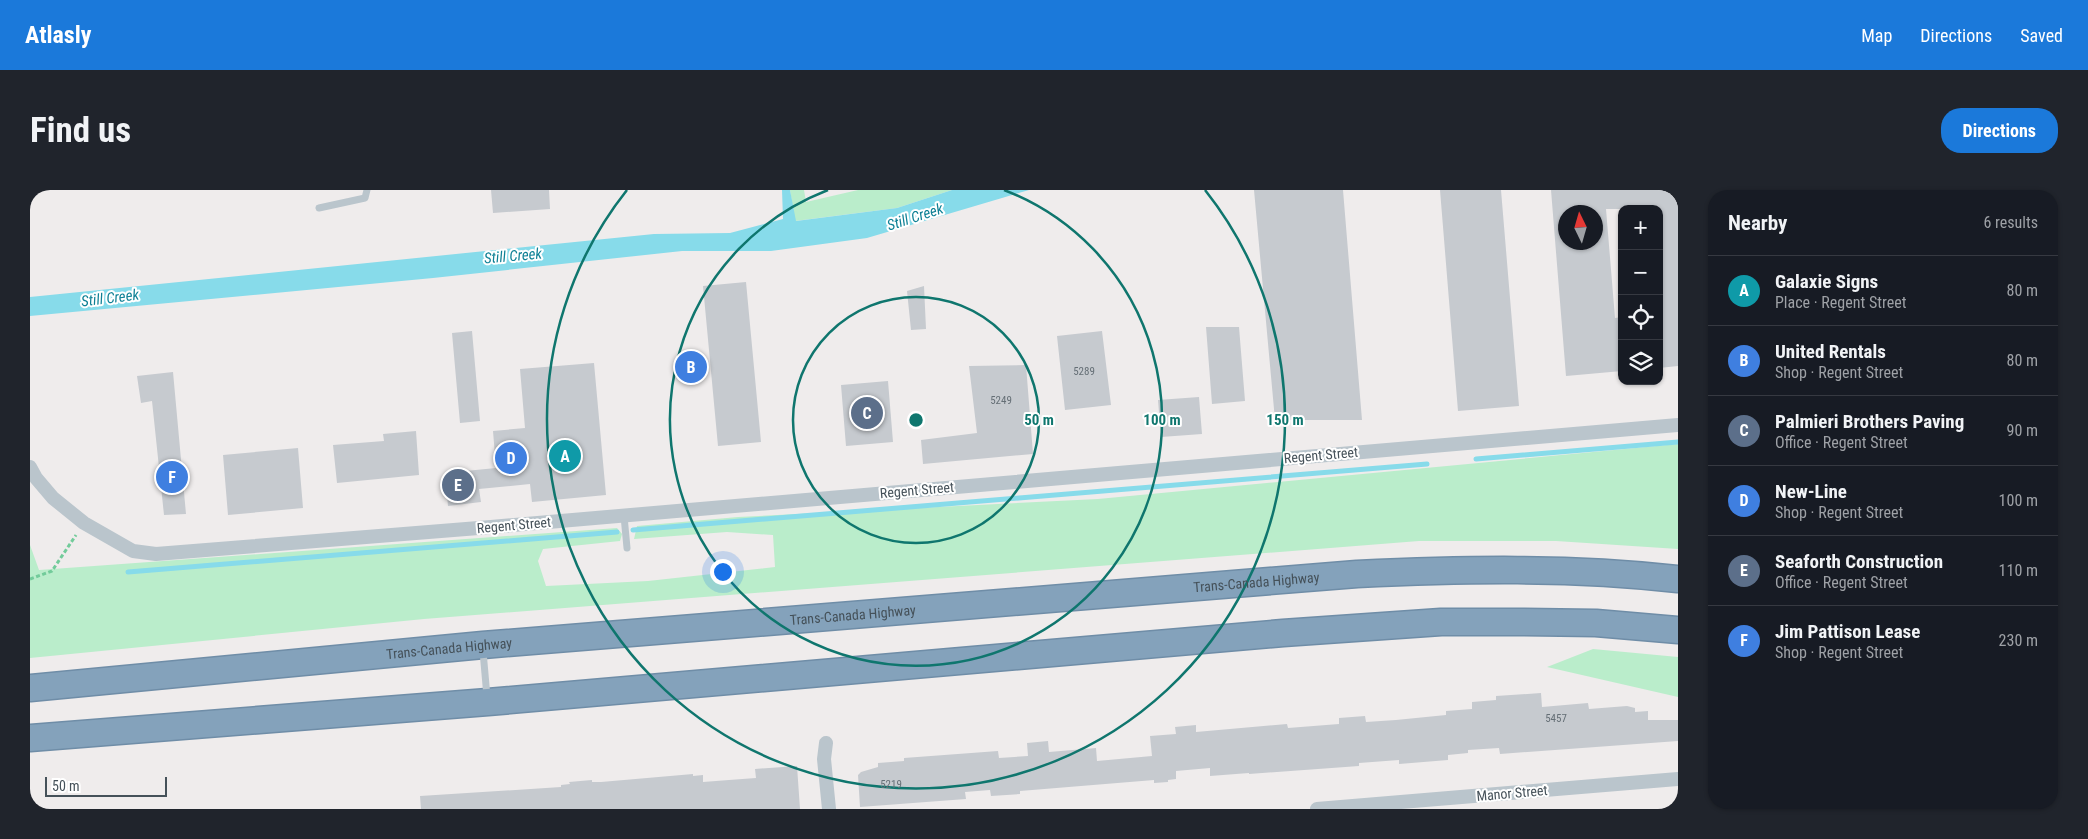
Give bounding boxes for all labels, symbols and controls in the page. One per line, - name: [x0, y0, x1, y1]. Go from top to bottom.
- text: Atlasly: [25, 21, 91, 49]
- text: Map: [1861, 25, 1892, 46]
- text: Directions: [1920, 25, 1992, 46]
- text: Saved: [2020, 25, 2063, 46]
- button: Directions: [1941, 108, 2058, 153]
- text: Find us: [30, 110, 131, 151]
- water label: Still Creek: [885, 199, 946, 235]
- north arrow: [1558, 205, 1603, 250]
- map controls: [1618, 205, 1663, 385]
- button: +: [1618, 205, 1663, 250]
- text: Nearby: [1728, 211, 1787, 235]
- text: 6 results: [1983, 213, 2038, 232]
- water label: Still Creek: [483, 244, 543, 267]
- button: −: [1618, 250, 1663, 295]
- text: Galaxie Signs: [1775, 270, 1878, 293]
- text: A: [1739, 281, 1749, 300]
- text: 80 m: [2006, 281, 2038, 300]
- water label: Still Creek: [80, 285, 140, 310]
- text: Place · Regent Street: [1775, 293, 1906, 312]
- button: locate: [1618, 295, 1663, 340]
- button: layers: [1618, 340, 1663, 385]
- text: United Rentals: [1775, 340, 1886, 363]
- pin: B: [675, 348, 707, 386]
- text: B: [1740, 351, 1748, 370]
- text: 80 m: [2006, 351, 2038, 370]
- text: Shop · Regent Street: [1775, 363, 1903, 382]
- house number: 5289: [1073, 365, 1095, 378]
- pin: C: [851, 394, 883, 432]
- house number: 5249: [990, 394, 1012, 407]
- text: Palmieri Brothers Paving: [1775, 410, 1964, 433]
- centre of rings: [907, 411, 925, 429]
- text: 50 m: [1024, 411, 1054, 429]
- text: 100 m: [1143, 411, 1181, 429]
- text: 150 m: [1266, 411, 1304, 429]
- text: C: [1739, 421, 1749, 440]
- text: 90 m: [2006, 421, 2038, 440]
- text: Office · Regent Street: [1775, 433, 1908, 452]
- pin: A: [549, 437, 581, 475]
- pin: D: [495, 439, 527, 477]
- street label: Regent Street: [1283, 444, 1359, 466]
- pin: F: [156, 458, 188, 496]
- pin: E: [442, 466, 474, 504]
- street label: Regent Street: [879, 479, 955, 501]
- text: New-Line: [1775, 480, 1847, 503]
- text: D: [1739, 491, 1749, 510]
- text: 100 m: [1999, 491, 2038, 510]
- text: Shop · Regent Street: [1775, 503, 1903, 522]
- street label: Regent Street: [476, 514, 552, 536]
- text: Seaforth Construction: [1775, 550, 1943, 573]
- your location: [710, 559, 736, 585]
- text: E: [1740, 561, 1748, 580]
- text: 110 m: [1999, 561, 2038, 580]
- street label: Trans-Canada Highway: [1193, 569, 1320, 595]
- text: Office · Regent Street: [1775, 573, 1908, 592]
- street label: Trans-Canada Highway: [789, 602, 917, 628]
- text: Jim Pattison Lease: [1775, 620, 1920, 643]
- text: F: [1740, 631, 1748, 650]
- text: 230 m: [1999, 631, 2038, 650]
- street label: Trans-Canada Highway: [385, 635, 513, 662]
- text: Shop · Regent Street: [1775, 643, 1903, 662]
- house number: 5457: [1545, 712, 1567, 725]
- scale bar: [45, 774, 168, 797]
- text: 50 m: [52, 778, 80, 794]
- house number: 5219: [880, 778, 902, 791]
- street label: Manor Street: [1476, 782, 1548, 804]

